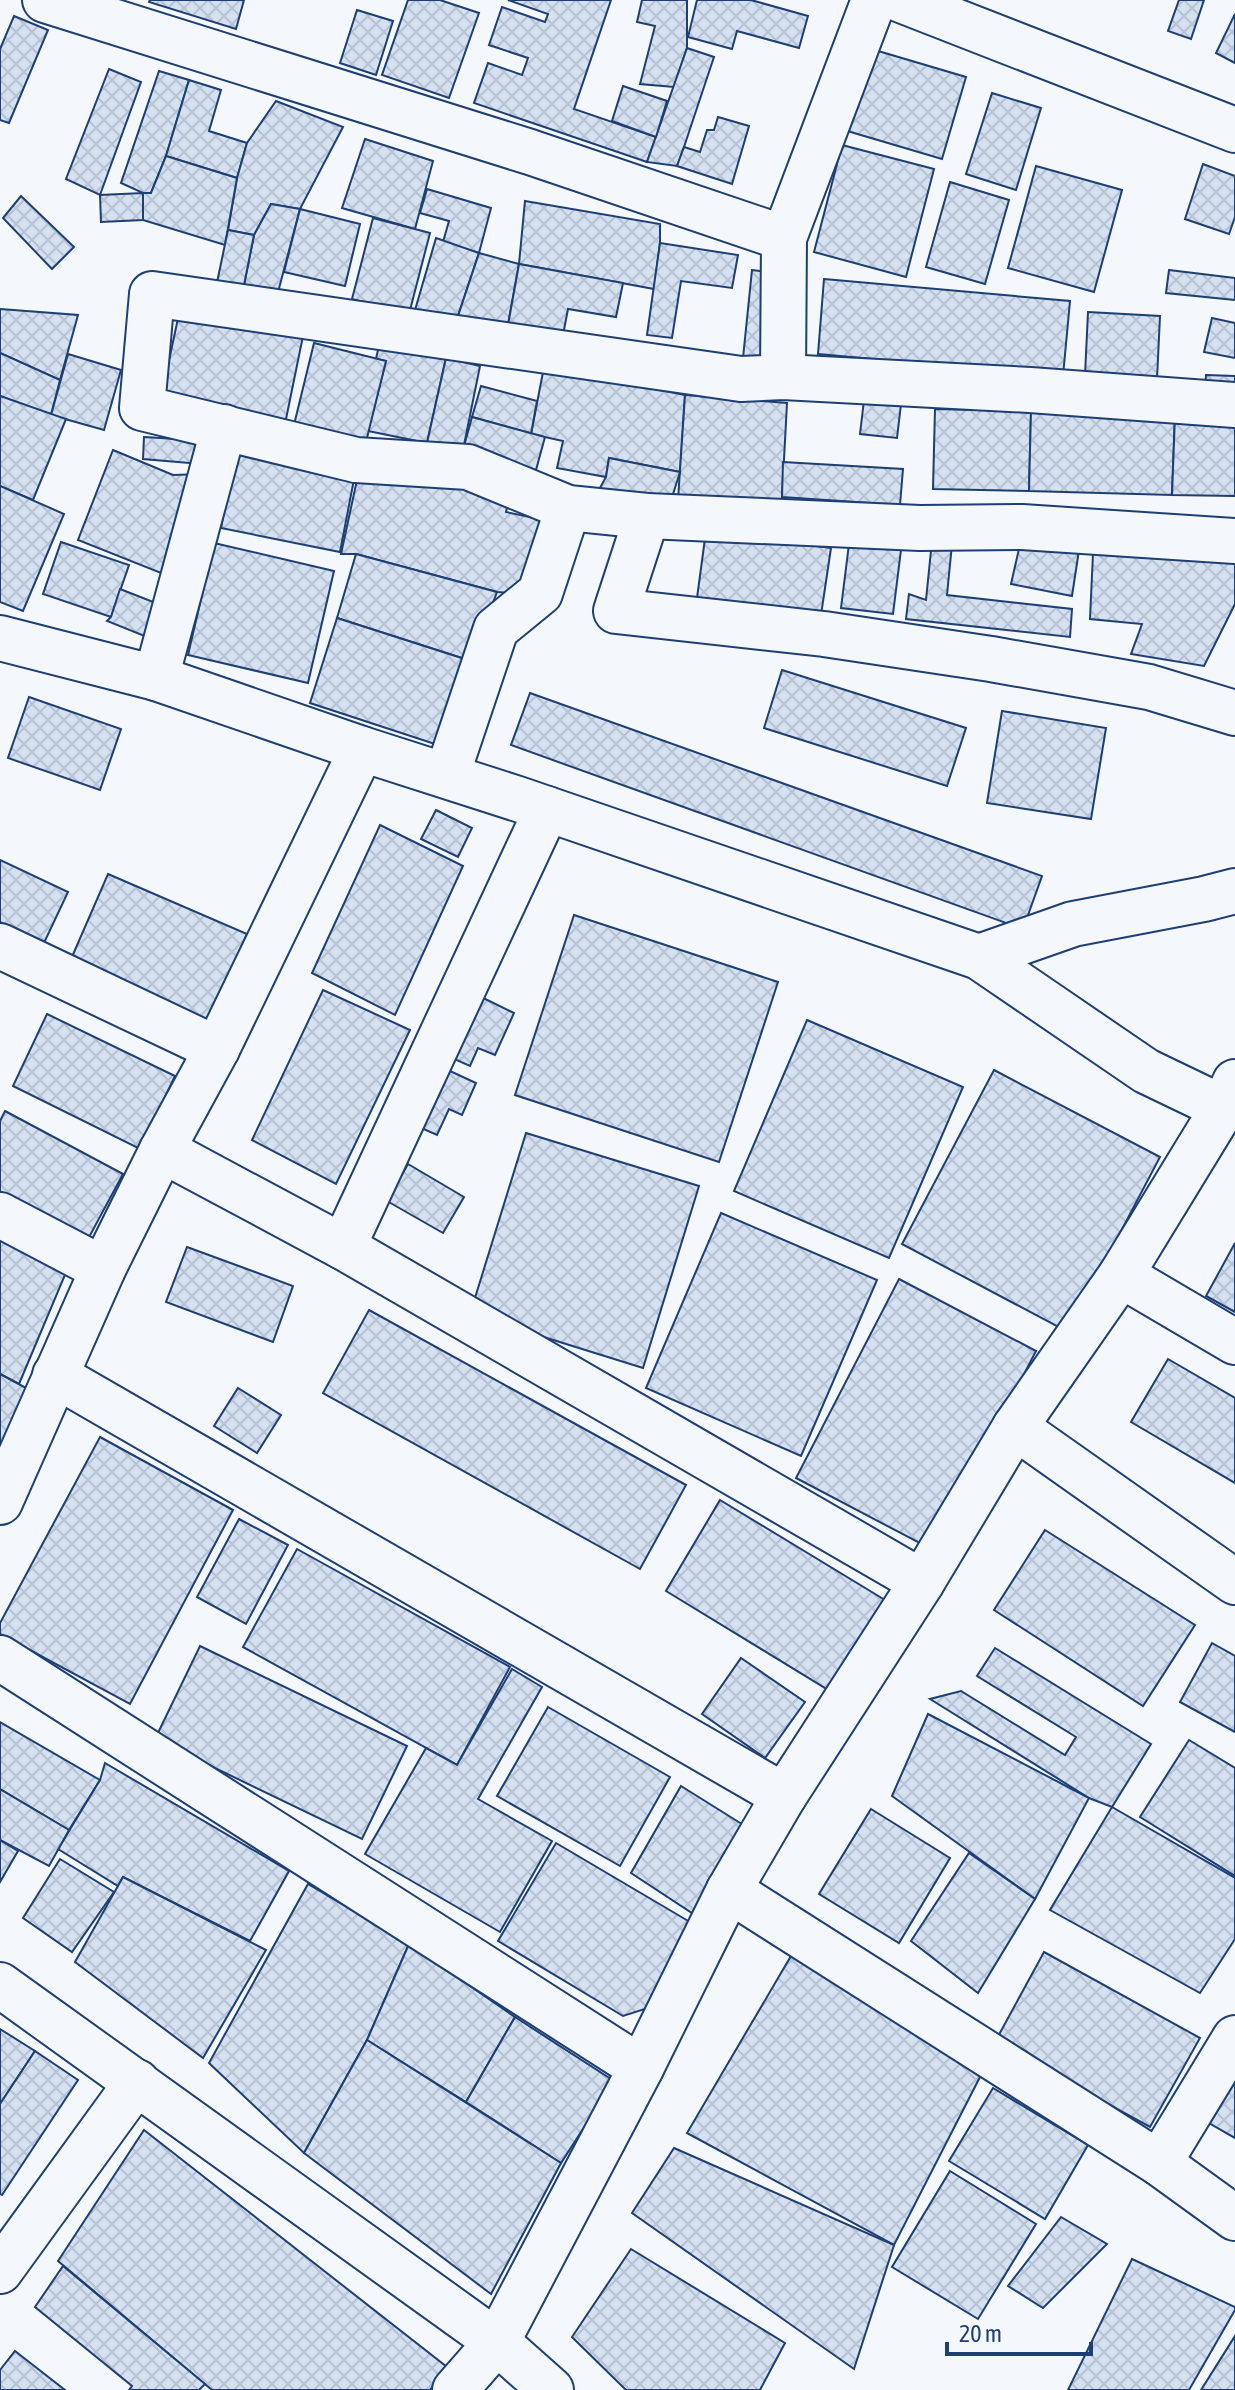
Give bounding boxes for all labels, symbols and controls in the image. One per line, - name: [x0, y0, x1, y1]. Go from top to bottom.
- scale bar: [947, 2306, 1091, 2356]
- text: 20 m: [959, 2320, 1002, 2347]

